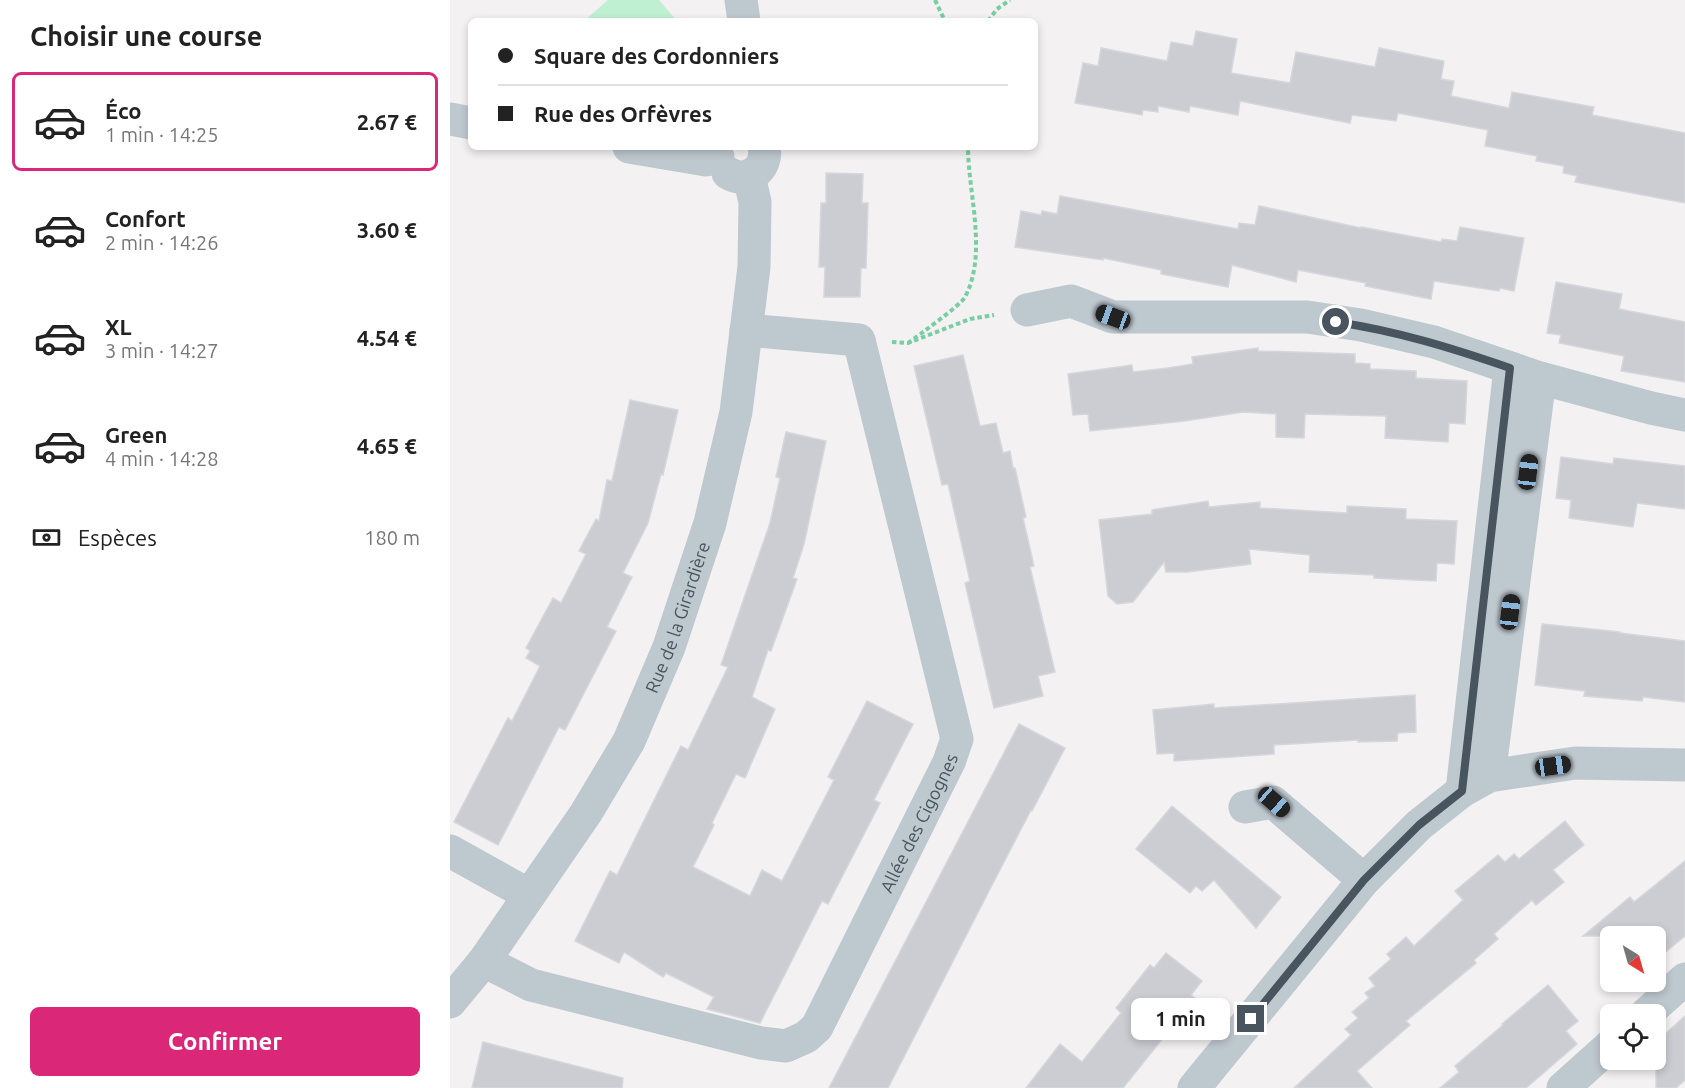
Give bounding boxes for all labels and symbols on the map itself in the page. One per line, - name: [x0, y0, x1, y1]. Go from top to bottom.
- car: [1093, 302, 1133, 332]
- route start: [1322, 308, 1349, 335]
- car: [1517, 453, 1539, 491]
- street label: Rue de la Girardière: [641, 539, 713, 696]
- car: [1499, 593, 1521, 631]
- street label: Allée des Cigognes: [876, 751, 961, 895]
- car: [1534, 755, 1572, 777]
- car: [1255, 783, 1293, 821]
- north arrow: [1600, 926, 1666, 992]
- callout: 1 min: [1131, 998, 1230, 1040]
- route end: [1237, 1005, 1264, 1032]

